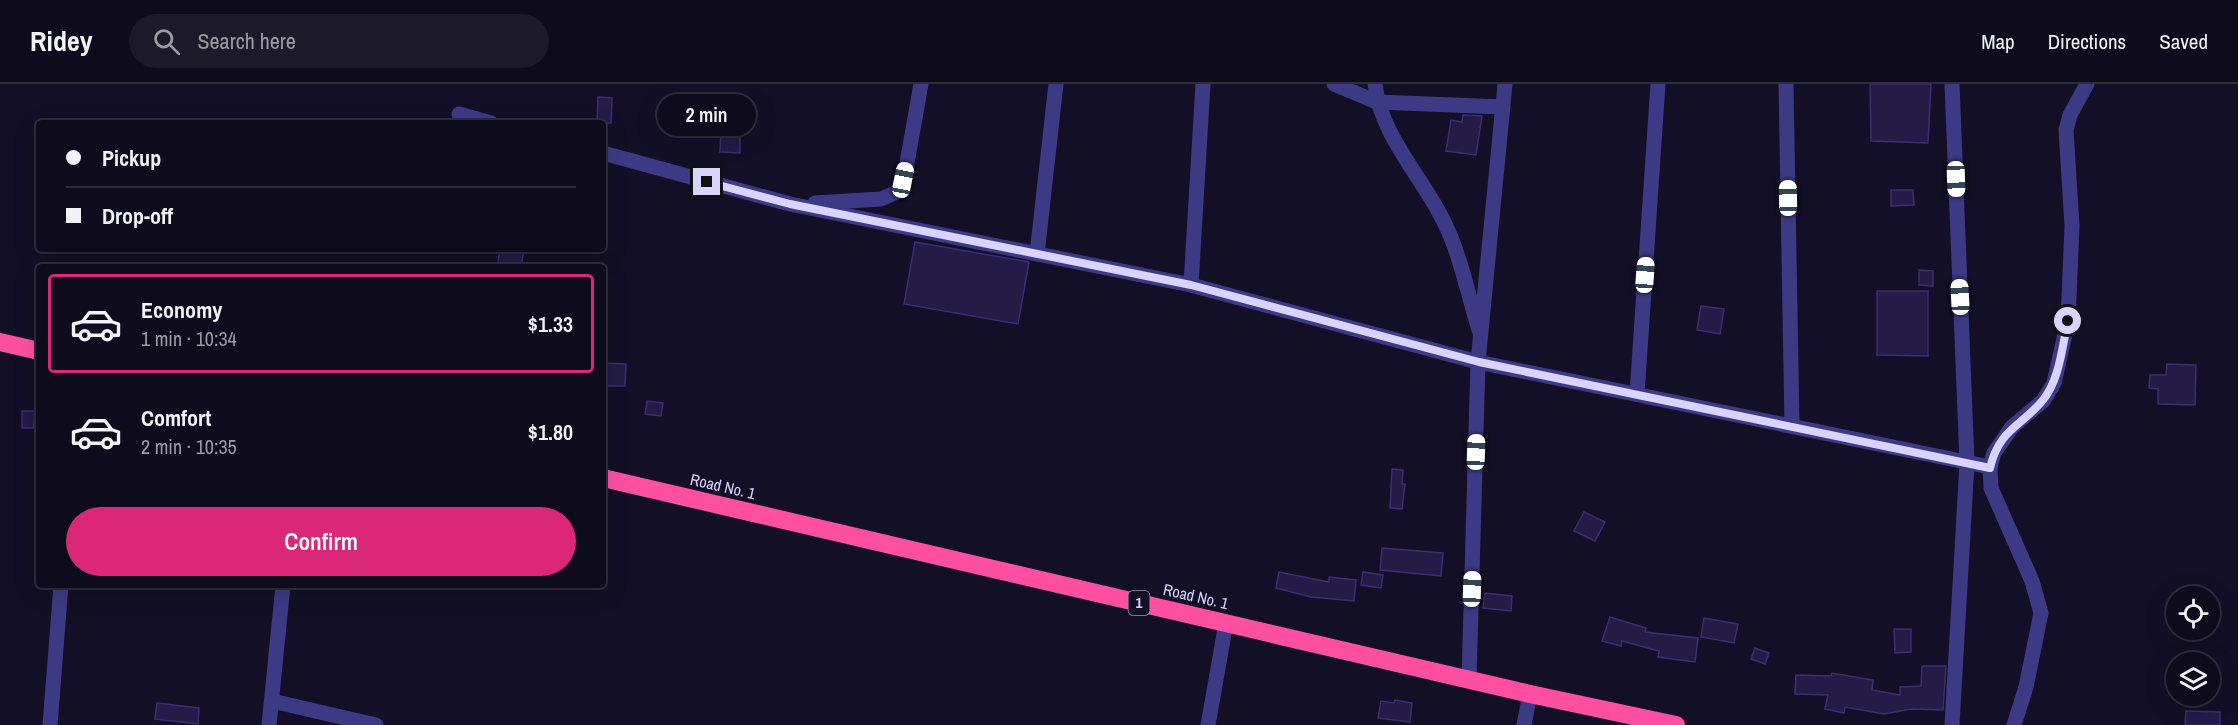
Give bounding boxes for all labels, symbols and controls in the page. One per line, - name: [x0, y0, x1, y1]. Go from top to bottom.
- search box: [129, 14, 549, 68]
- text: Ridey: [30, 22, 93, 60]
- icon: search: [150, 25, 183, 58]
- text: Search here: [198, 26, 296, 56]
- text: Map: [1981, 27, 2015, 56]
- text: Directions: [2048, 27, 2126, 56]
- text: Saved: [2159, 27, 2208, 56]
- callout: 2 min: [658, 95, 756, 137]
- text: 2 min: [685, 101, 728, 128]
- text: Pickup: [102, 143, 161, 173]
- car: [891, 161, 915, 199]
- car: [1946, 161, 1966, 197]
- route end: [693, 168, 720, 195]
- car: [1779, 180, 1797, 216]
- text: Drop-off: [102, 201, 173, 231]
- car: [1635, 256, 1655, 294]
- car: [1950, 279, 1970, 315]
- text: Economy: [141, 295, 222, 325]
- icon: car: [69, 297, 123, 351]
- route start: [2054, 307, 2081, 334]
- text: $1.33: [528, 309, 573, 339]
- text: 1 min · 10:34: [141, 325, 237, 352]
- text: Comfort: [141, 403, 211, 433]
- icon: car: [69, 405, 123, 459]
- text: $1.80: [528, 417, 573, 447]
- text: 2 min · 10:35: [141, 433, 237, 460]
- car: [1466, 434, 1486, 470]
- street label: Road No. 1: [688, 468, 758, 504]
- button: Confirm: [66, 507, 576, 576]
- car: [1462, 571, 1482, 607]
- street label: Road No. 1: [1161, 578, 1231, 614]
- map controls: [2166, 586, 2220, 706]
- button: locate: [2166, 586, 2220, 640]
- road number: 1: [1128, 591, 1150, 615]
- button: layers: [2166, 652, 2220, 706]

